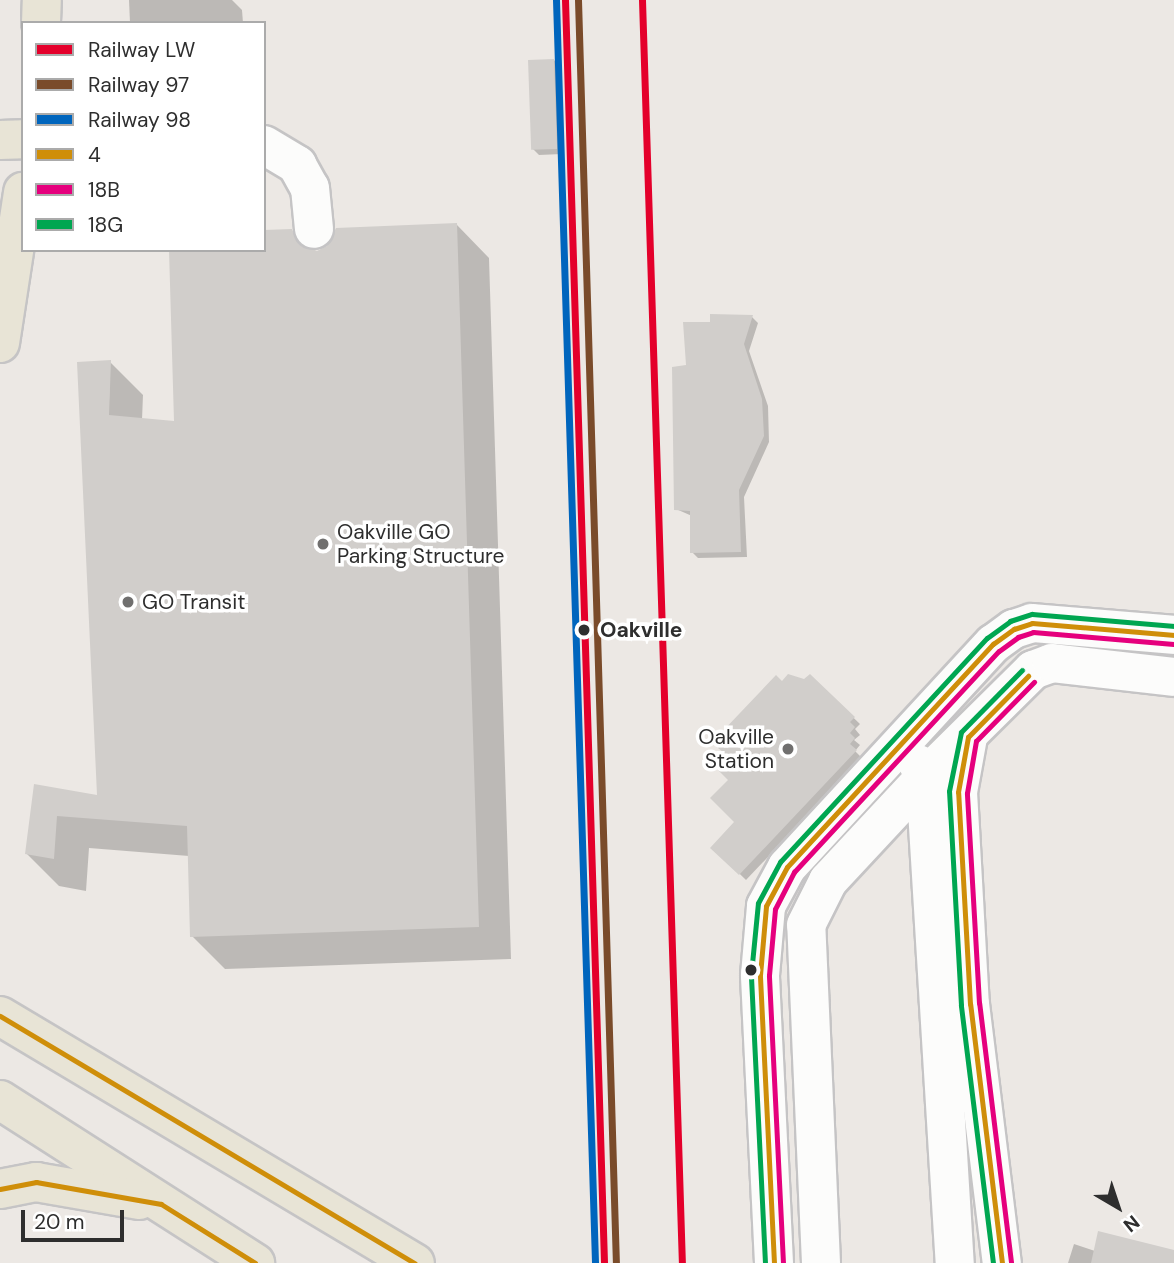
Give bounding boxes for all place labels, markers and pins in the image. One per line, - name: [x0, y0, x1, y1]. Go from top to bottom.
- place label: Oakville GO Parking Structure: [337, 519, 504, 569]
- marker: Oakville GO Parking Structure: [315, 536, 331, 552]
- place label: GO Transit: [142, 589, 245, 615]
- marker: GO Transit: [120, 594, 136, 610]
- place label: Oakville: [600, 617, 682, 643]
- marker: Oakville: [574, 620, 594, 640]
- place label: Oakville Station: [698, 724, 774, 774]
- marker: Oakville Station: [780, 741, 796, 757]
- unlabelled marker: [744, 963, 758, 977]

